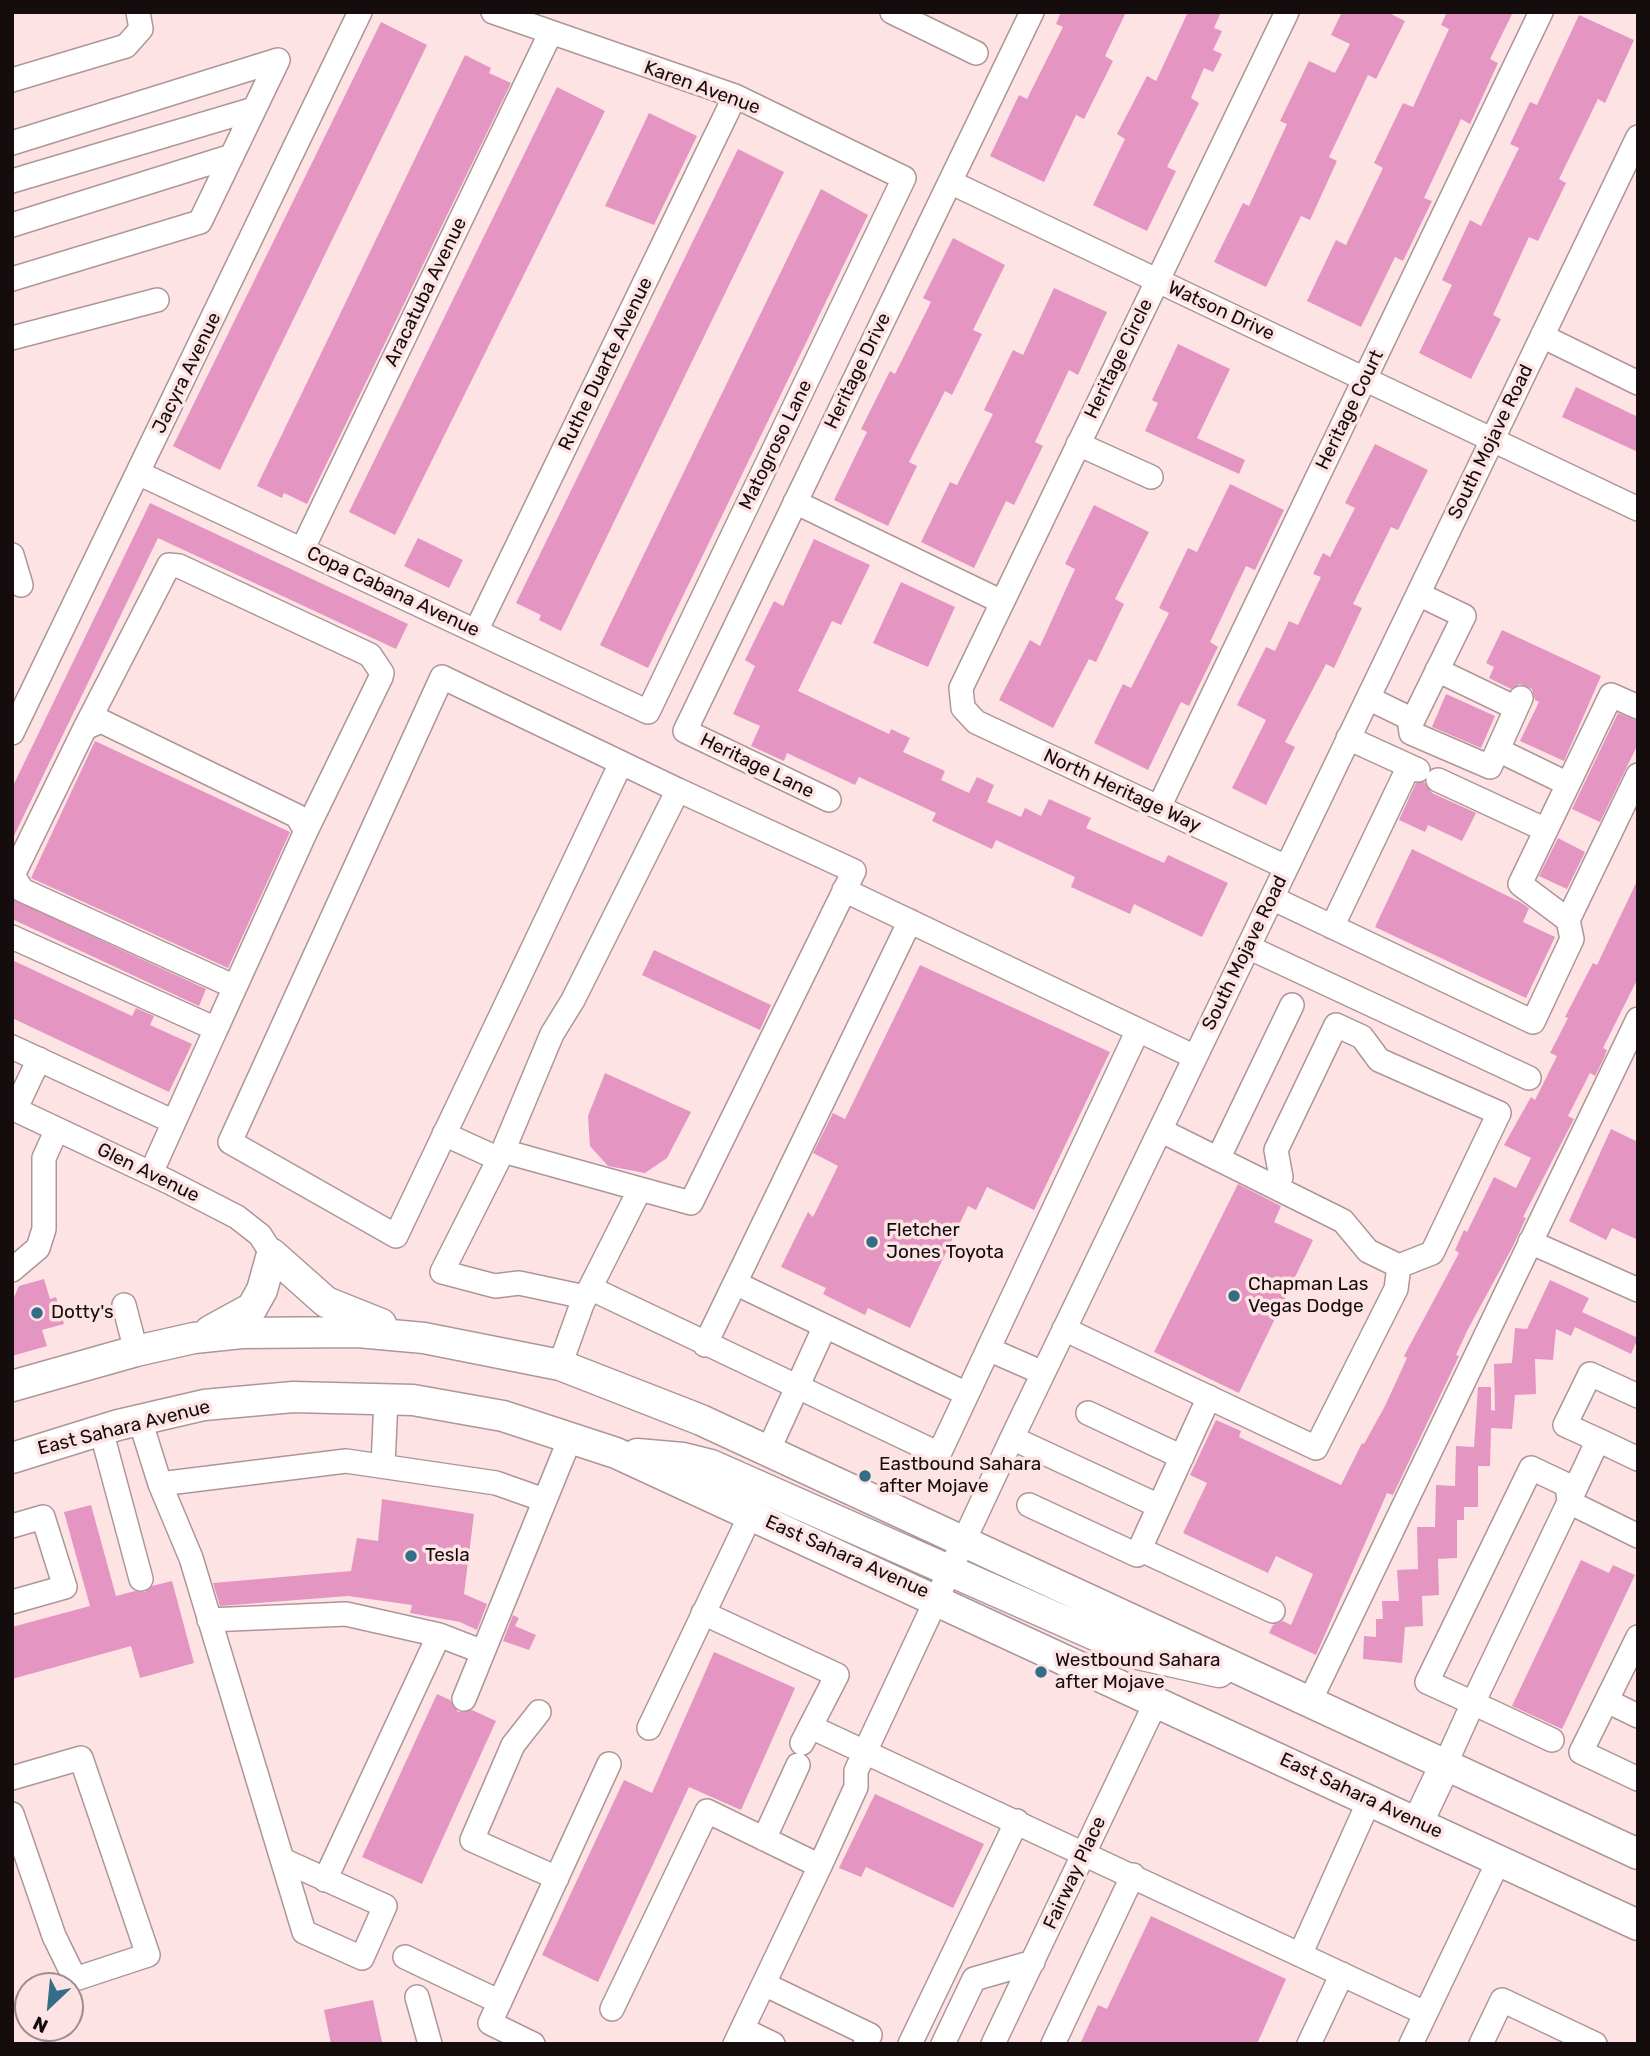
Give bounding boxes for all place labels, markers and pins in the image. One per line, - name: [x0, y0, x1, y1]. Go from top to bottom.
- place label: Fletcher Jones Toyota: [886, 1220, 1004, 1264]
- marker: Fletcher Jones Toyota: [864, 1234, 880, 1250]
- place label: Chapman Las Vegas Dodge: [1248, 1274, 1368, 1318]
- marker: Chapman Las Vegas Dodge: [1226, 1288, 1242, 1304]
- place label: Dotty's: [51, 1302, 114, 1324]
- marker: Dotty's: [29, 1305, 45, 1321]
- place label: Eastbound Sahara after Mojave: [879, 1454, 1041, 1498]
- marker: Eastbound Sahara after Mojave: [857, 1468, 873, 1484]
- place label: Tesla: [425, 1545, 470, 1567]
- marker: Tesla: [403, 1548, 419, 1564]
- place label: Westbound Sahara after Mojave: [1055, 1650, 1221, 1694]
- marker: Westbound Sahara after Mojave: [1033, 1664, 1049, 1680]

